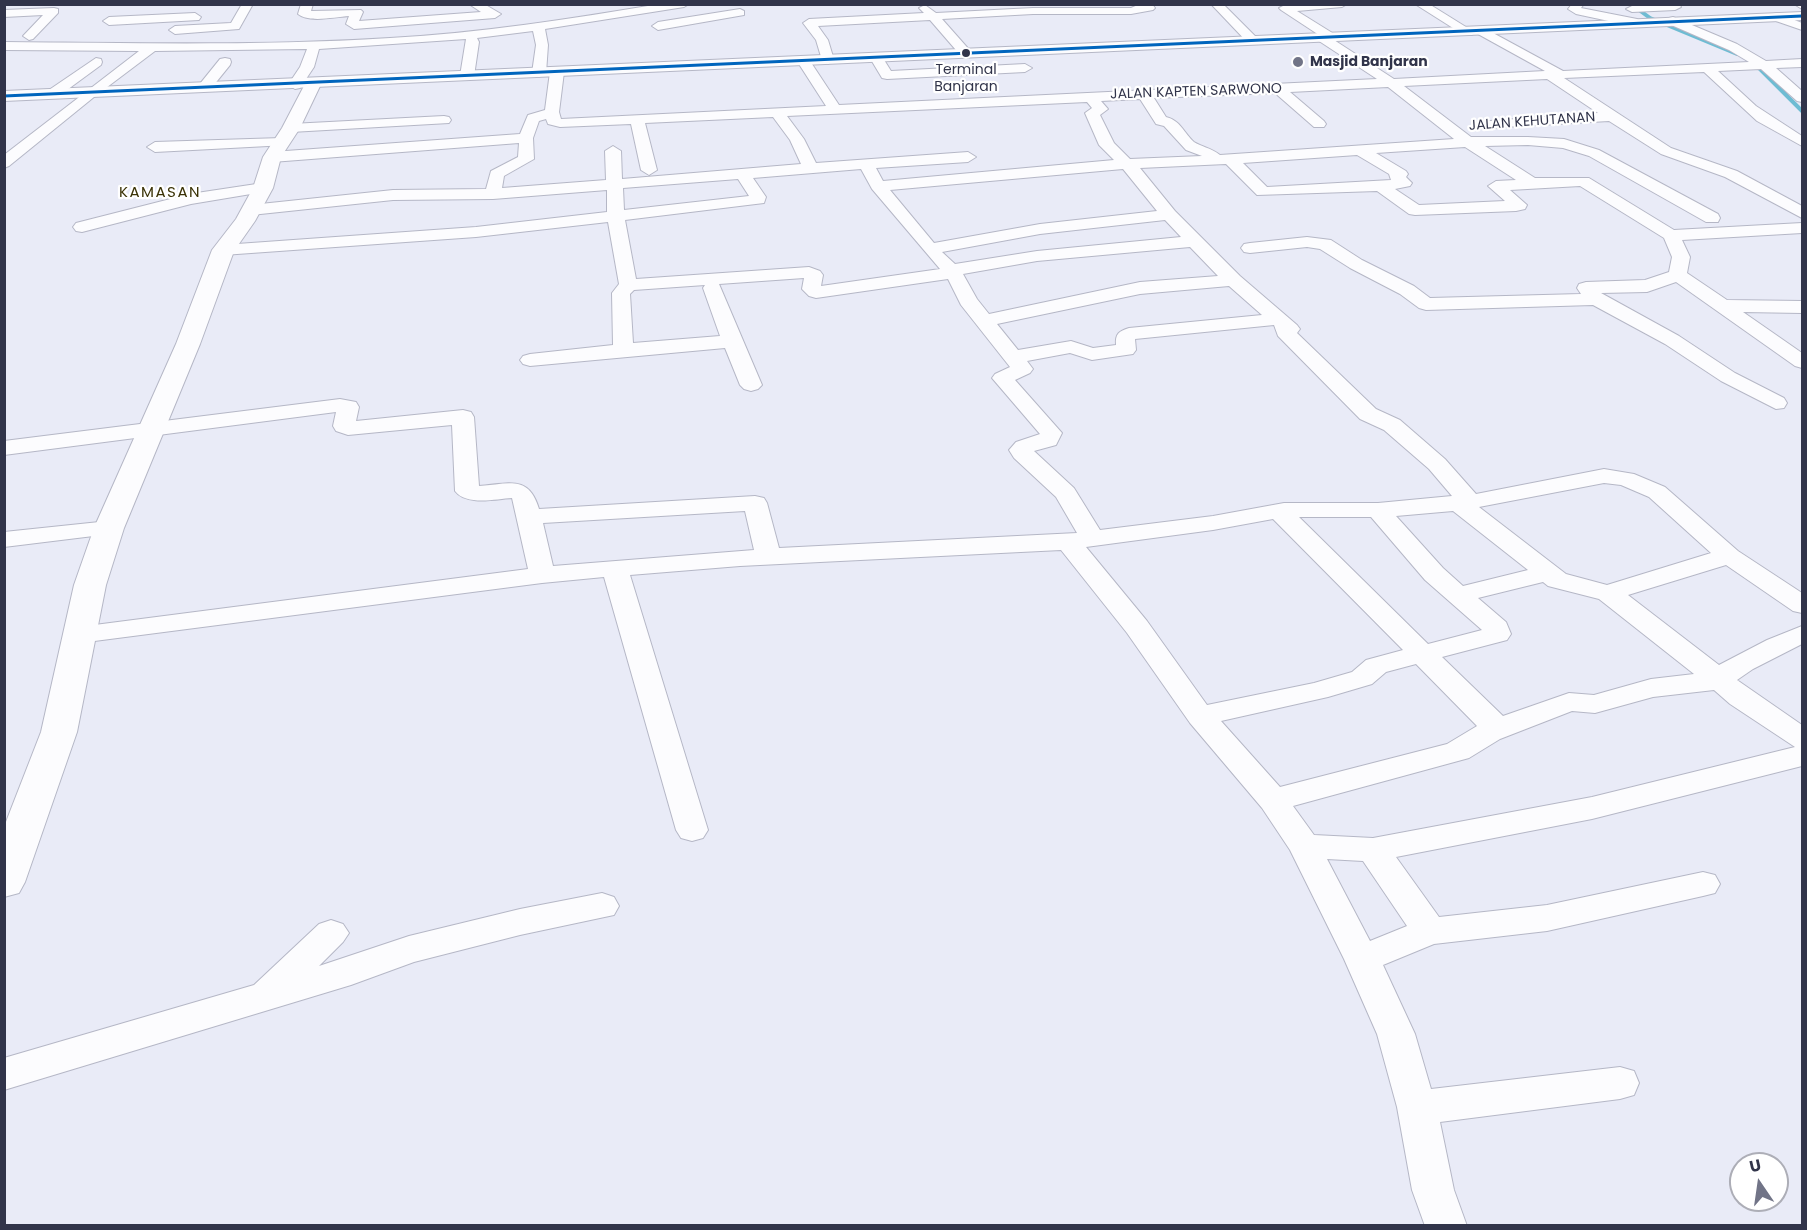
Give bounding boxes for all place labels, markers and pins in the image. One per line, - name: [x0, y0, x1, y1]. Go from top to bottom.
- marker: Terminal Banjaran: [960, 47, 972, 59]
- place label: Masjid Banjaran: [1310, 54, 1428, 70]
- marker: Masjid Banjaran: [1291, 55, 1305, 69]
- place label: Terminal Banjaran: [934, 62, 998, 94]

